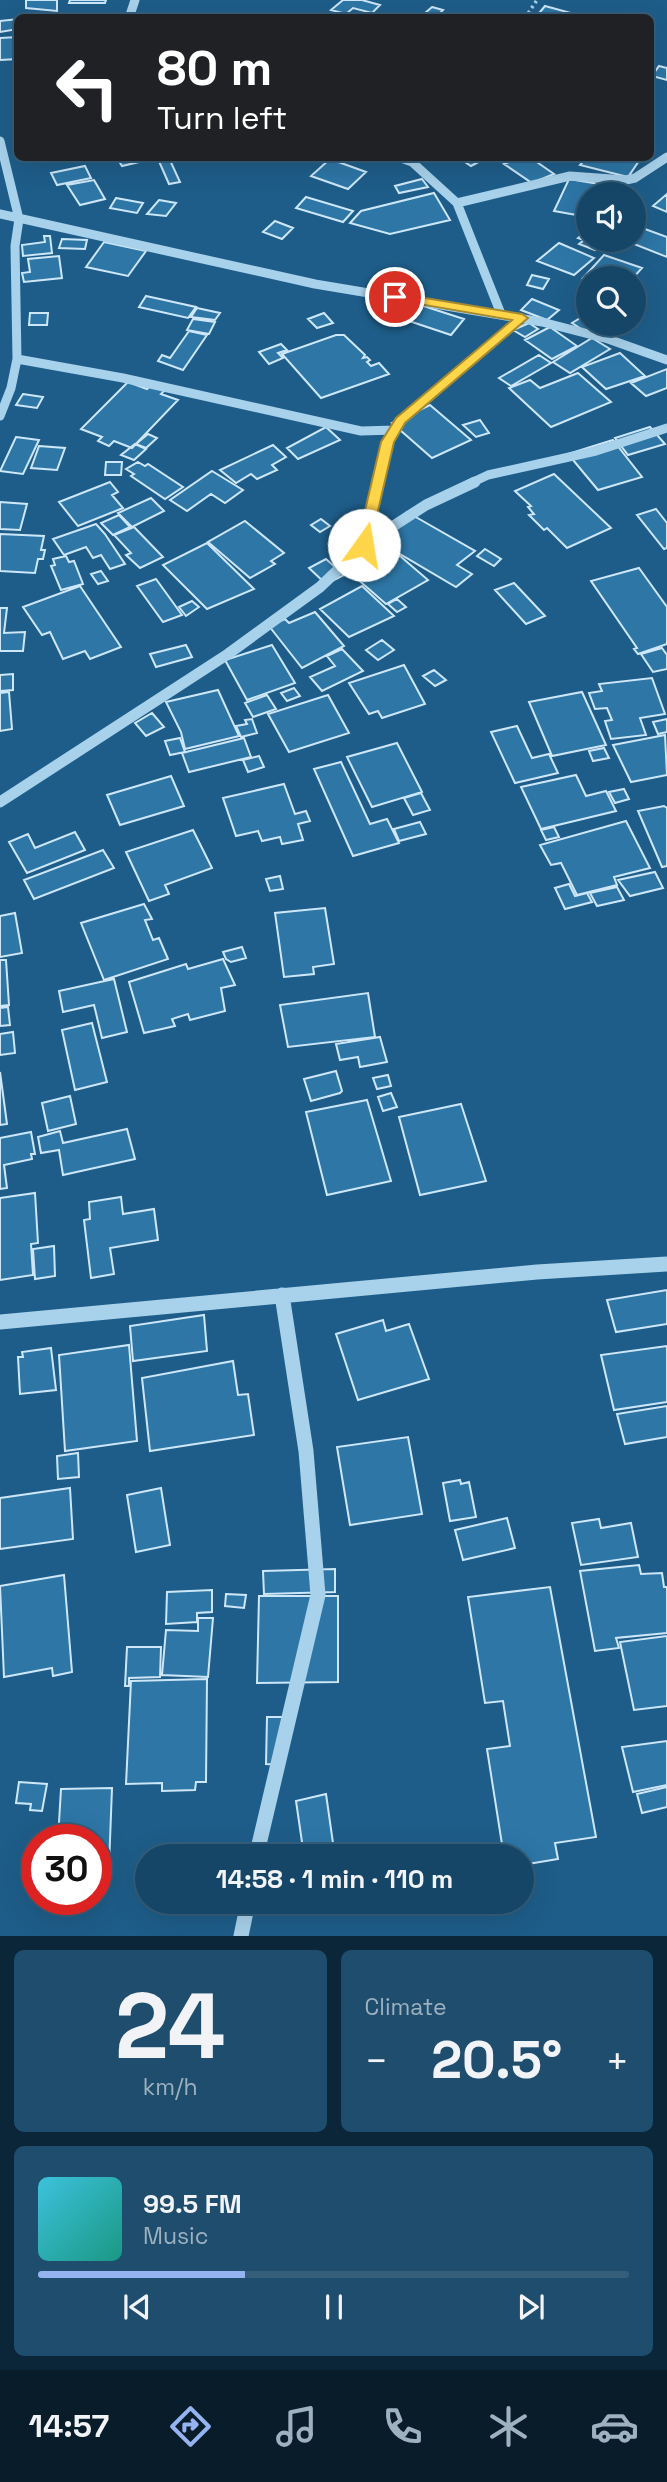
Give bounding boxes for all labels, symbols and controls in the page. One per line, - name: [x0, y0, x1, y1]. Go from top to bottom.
- text: 80 m: [157, 37, 272, 99]
- icon: left: [42, 42, 133, 133]
- text: Turn left: [157, 98, 287, 138]
- map controls: [576, 182, 646, 336]
- button: sound: [576, 182, 646, 252]
- button: search: [576, 266, 646, 336]
- pin: [365, 267, 425, 327]
- icon: arrive: [376, 278, 414, 316]
- position arrow: [327, 508, 401, 582]
- speed limit sign: 30: [21, 1824, 112, 1915]
- text: 14:58 · 1 min · 110 m: [216, 1862, 453, 1896]
- text: 24: [115, 1968, 225, 2085]
- text: Climate: [365, 1992, 447, 2022]
- text: 20.5°: [431, 2027, 562, 2093]
- text: −: [365, 2037, 388, 2085]
- text: +: [605, 2037, 629, 2085]
- text: km/h: [143, 2072, 198, 2102]
- text: 99.5 FM: [143, 2187, 242, 2221]
- text: Music: [143, 2221, 208, 2251]
- icon: previous: [118, 2288, 156, 2326]
- icon: pause: [315, 2288, 353, 2326]
- icon: next: [512, 2288, 550, 2326]
- icon: directions: [166, 2402, 215, 2451]
- icon: music: [272, 2402, 321, 2451]
- icon: phone: [378, 2402, 427, 2451]
- icon: climate: [484, 2402, 533, 2451]
- icon: car: [590, 2402, 639, 2451]
- text: 14:57: [28, 2406, 109, 2446]

